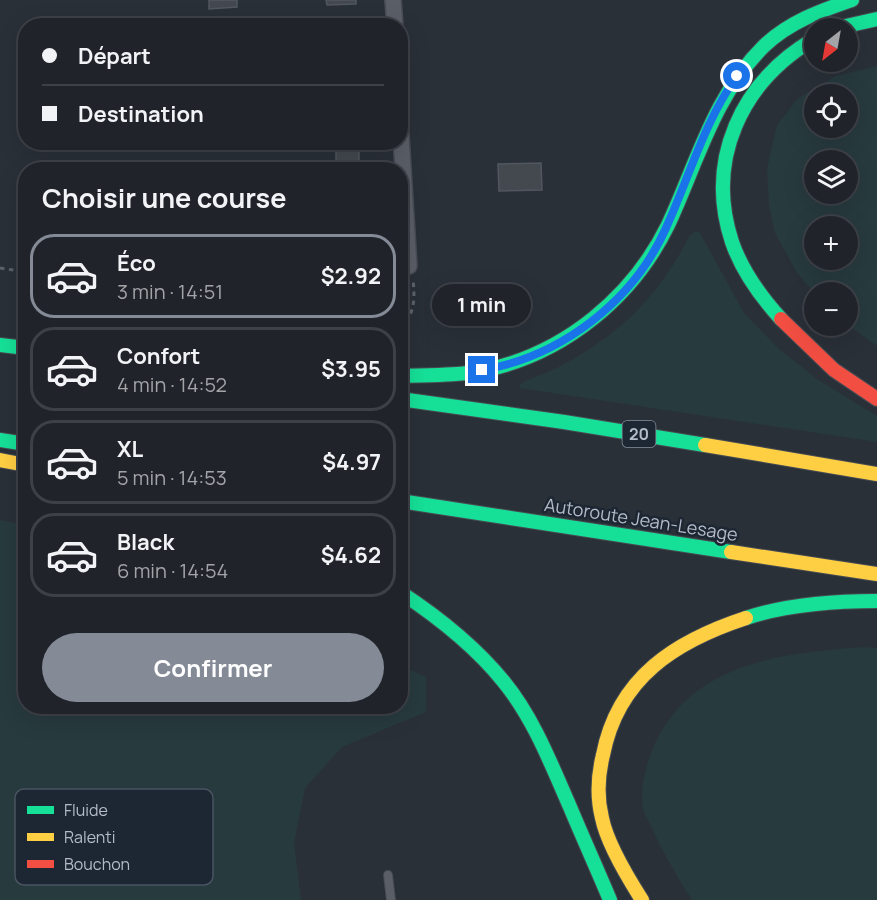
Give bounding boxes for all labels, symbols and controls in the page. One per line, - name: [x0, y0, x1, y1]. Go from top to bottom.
- north arrow: [804, 18, 858, 72]
- map controls: [804, 18, 858, 336]
- text: Départ: [78, 41, 151, 71]
- route start: [723, 62, 750, 89]
- button: locate: [804, 84, 858, 138]
- text: Destination: [78, 99, 204, 129]
- button: layers: [804, 150, 858, 204]
- text: Choisir une course: [42, 179, 286, 216]
- button: +: [804, 216, 858, 270]
- text: Éco: [117, 248, 156, 278]
- icon: car: [45, 249, 99, 303]
- text: $2.92: [321, 261, 381, 291]
- text: 3 min · 14:51: [117, 278, 223, 305]
- button: −: [804, 282, 858, 336]
- callout: 1 min: [432, 283, 532, 325]
- text: 1 min: [457, 291, 506, 318]
- text: Confort: [117, 341, 200, 371]
- icon: car: [45, 342, 99, 396]
- text: $3.95: [321, 354, 381, 384]
- route end: [468, 356, 495, 383]
- text: 4 min · 14:52: [117, 371, 227, 398]
- road number: 20: [622, 421, 656, 447]
- text: XL: [117, 434, 143, 464]
- icon: car: [45, 435, 99, 489]
- text: $4.97: [322, 447, 381, 477]
- text: 5 min · 14:53: [117, 464, 227, 491]
- street label: Autoroute Jean-Lesage: [543, 492, 740, 546]
- text: Black: [117, 527, 174, 557]
- icon: car: [45, 528, 99, 582]
- text: $4.62: [321, 540, 381, 570]
- text: 6 min · 14:54: [117, 557, 228, 584]
- button: Confirmer: [42, 633, 384, 702]
- legend: [15, 789, 213, 885]
- text: Fluide: [64, 799, 108, 821]
- text: Ralenti: [64, 826, 115, 848]
- text: Bouchon: [64, 853, 130, 875]

